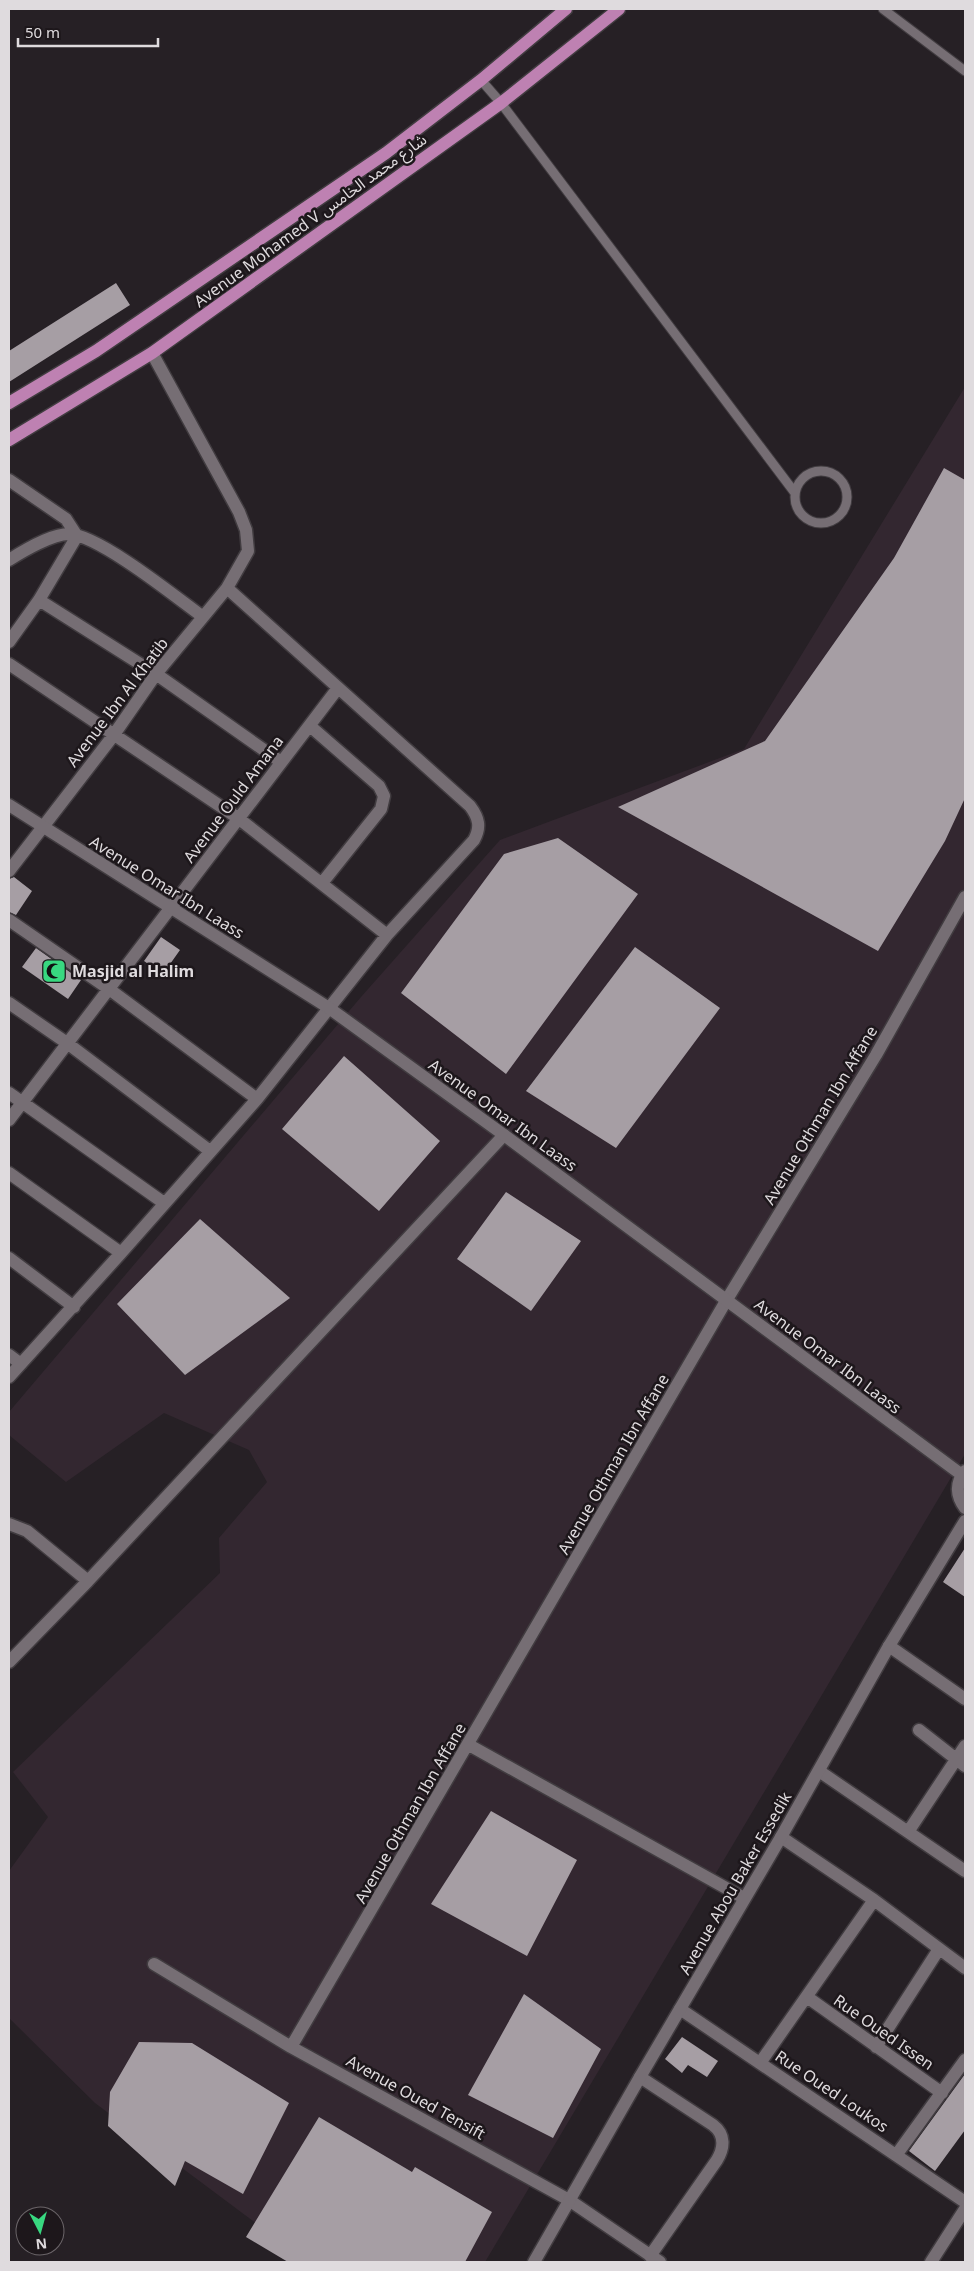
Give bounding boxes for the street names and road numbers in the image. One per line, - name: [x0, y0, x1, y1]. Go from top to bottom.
- street label: Avenue Mohamed V شارع محمد الخامس: [189, 128, 432, 314]
- street label: Avenue Ibn Al Khatib: [61, 633, 173, 771]
- street label: Avenue Ould Amana: [178, 731, 288, 867]
- street label: Avenue Omar Ibn Laass: [85, 830, 249, 944]
- street label: Avenue Othman Ibn Affane: [758, 1022, 882, 1208]
- street label: Avenue Omar Ibn Laass: [424, 1054, 582, 1176]
- street label: Avenue Omar Ibn Laass: [750, 1293, 906, 1419]
- street label: Avenue Othman Ibn Affane: [552, 1370, 674, 1558]
- street label: Avenue Othman Ibn Affane: [349, 1719, 471, 1907]
- street label: Avenue Abou Baker Essedik: [674, 1787, 797, 1978]
- street label: Rue Oued Issen: [829, 1989, 939, 2075]
- street label: Rue Oued Loukos: [771, 2045, 893, 2137]
- street label: Avenue Oued Tensift: [343, 2050, 490, 2144]

